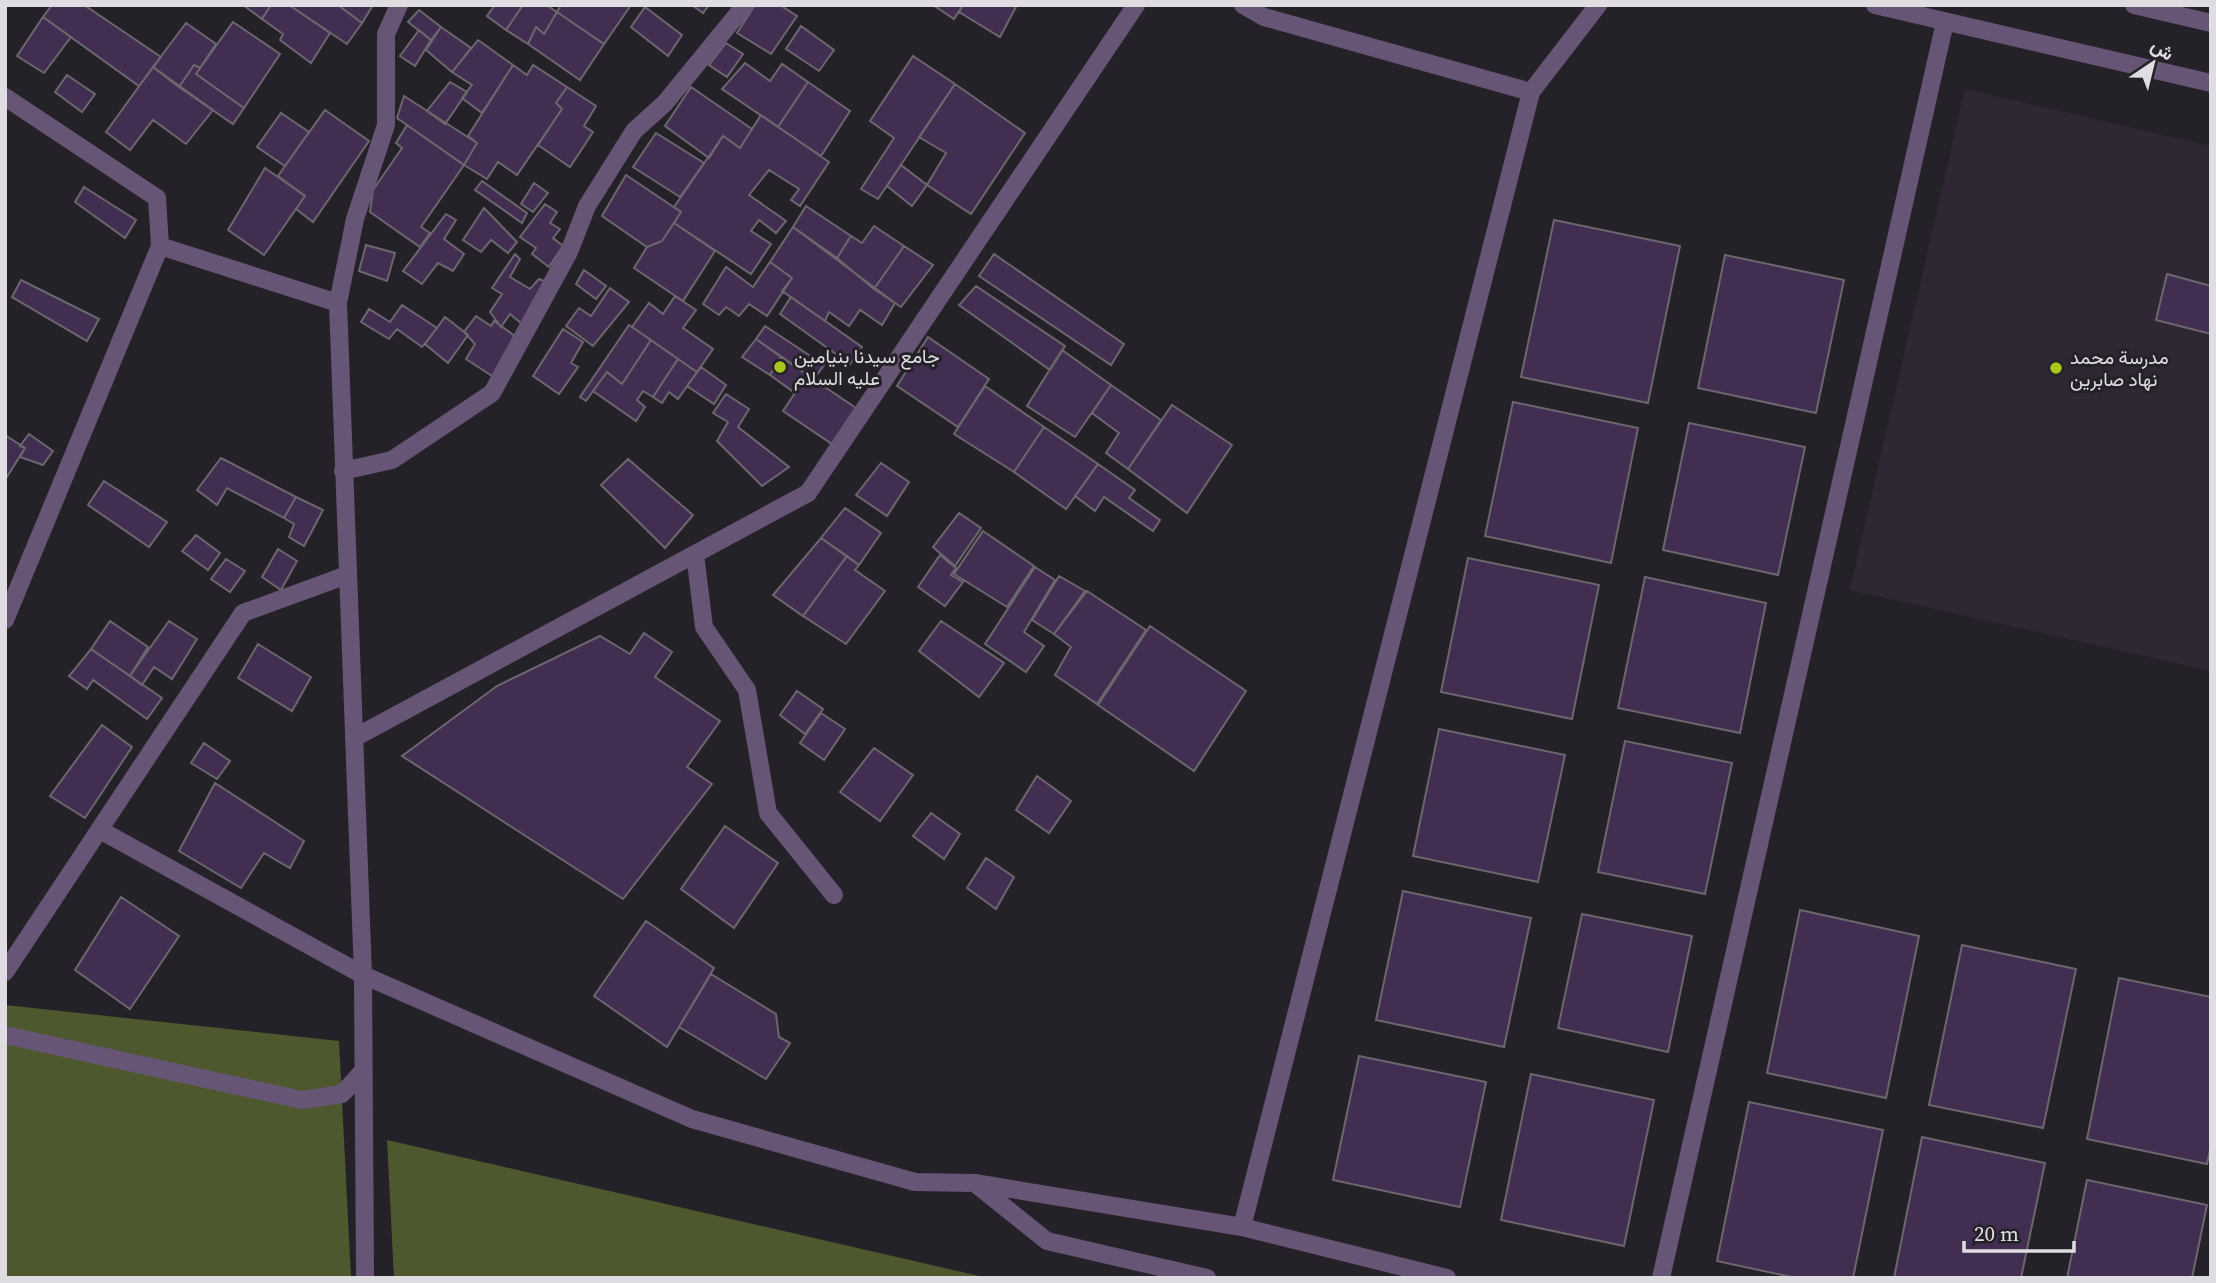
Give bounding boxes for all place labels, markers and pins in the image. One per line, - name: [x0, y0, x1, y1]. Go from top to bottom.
- place label: جامع سيدنا بنيامين عليه السلام: [794, 343, 940, 391]
- place label: مدرسة محمد نهاد صابرين: [2070, 344, 2169, 392]
- marker: جامع سيدنا بنيامين عليه السلام: [772, 359, 788, 375]
- marker: مدرسة محمد نهاد صابرين: [2048, 360, 2064, 376]

